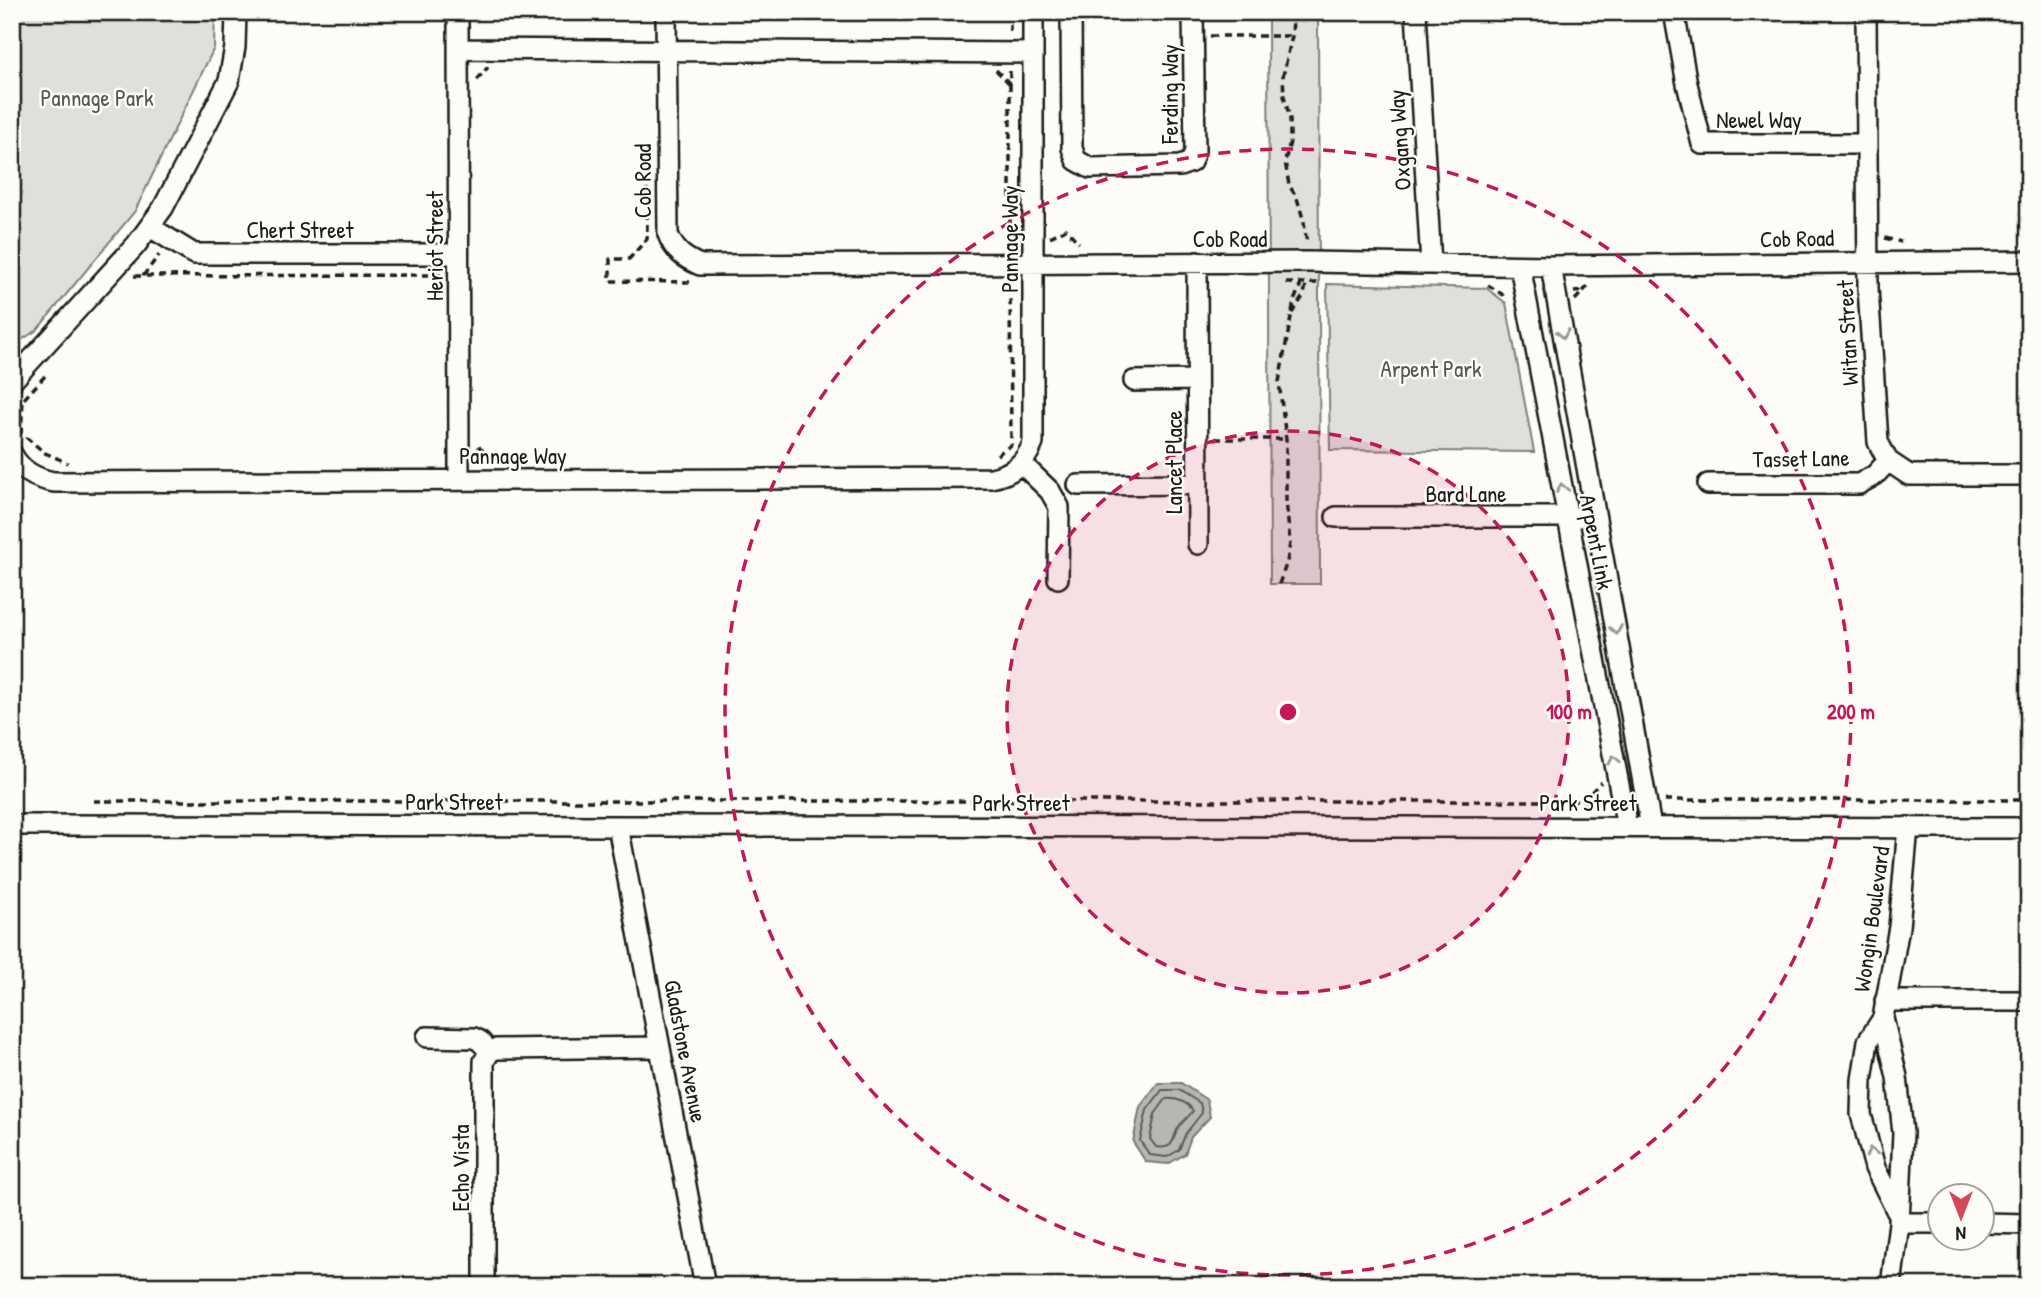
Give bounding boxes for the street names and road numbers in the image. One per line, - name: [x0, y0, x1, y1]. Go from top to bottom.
- street label: Ferding Way: [1154, 44, 1185, 145]
- street label: Oxgang Way: [1380, 88, 1418, 192]
- street label: Newel Way: [1716, 104, 1802, 135]
- street label: Cob Road: [627, 144, 658, 218]
- street label: Pannage Way: [994, 185, 1025, 293]
- street label: Heriot Street: [419, 190, 450, 301]
- street label: Chert Street: [246, 214, 355, 245]
- street label: Cob Road: [1760, 222, 1834, 254]
- street label: Cob Road: [1193, 223, 1267, 254]
- street label: Witan Street: [1829, 278, 1865, 386]
- street label: Lancet Place: [1158, 410, 1189, 514]
- street label: Pannage Way: [459, 440, 567, 471]
- street label: Tasset Lane: [1752, 442, 1850, 474]
- street label: Bard Lane: [1426, 478, 1506, 509]
- street label: Arpent Link: [1573, 492, 1621, 593]
- street label: Park Street: [405, 786, 504, 817]
- street label: Park Street: [972, 787, 1071, 818]
- street label: Park Street: [1539, 787, 1638, 818]
- street label: Wongin Boulevard: [1845, 844, 1897, 994]
- street label: Gladstone Avenue: [657, 977, 715, 1125]
- street label: Echo Vista: [445, 1124, 476, 1212]

